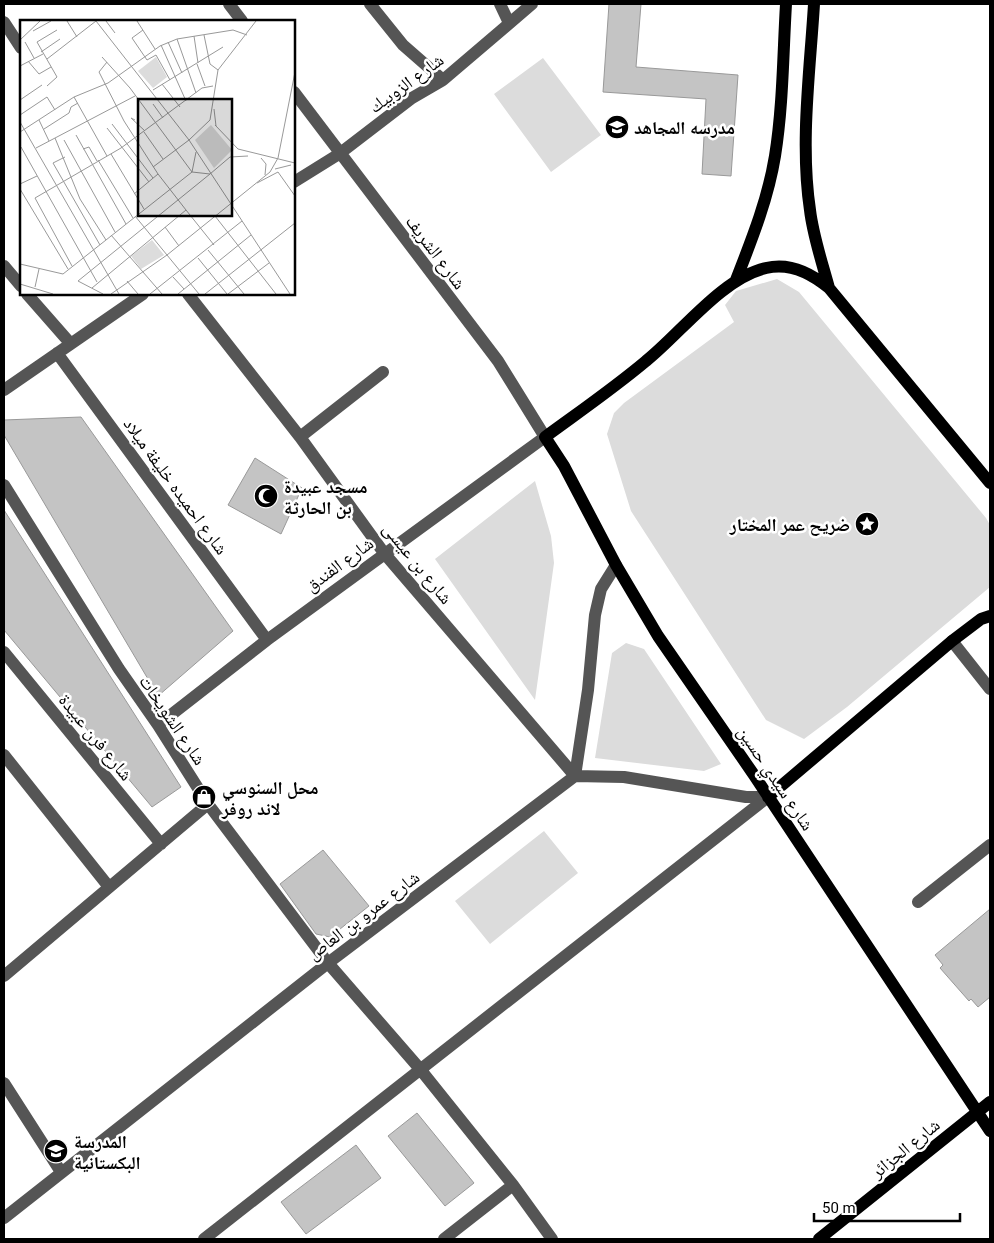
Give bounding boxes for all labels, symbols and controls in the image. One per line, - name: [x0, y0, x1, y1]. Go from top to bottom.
- inset map: [20, 20, 295, 295]
- street label: شارع الزوبيك: [365, 49, 448, 118]
- school or university icon: مدرسه المجاهد: [604, 114, 630, 140]
- place label: مدرسه المجاهد: [634, 117, 735, 138]
- street label: شارع الشريف: [401, 211, 471, 294]
- street label: شارع احميده خليفة ميلاد: [119, 414, 233, 559]
- place label: مسجد عبيدة بن الحارثة: [284, 476, 368, 519]
- mosque icon: مسجد عبيدة بن الحارثة: [253, 483, 279, 509]
- place icon: ضريح عمر المختار: [854, 511, 880, 537]
- place label: ضريح عمر المختار: [729, 514, 850, 537]
- street label: شارع بن عيسى: [378, 518, 457, 609]
- street label: شارع الفندق: [301, 532, 378, 597]
- street label: شارع الشويخات: [134, 671, 211, 769]
- street label: شارع فرن عبيدة: [54, 690, 137, 785]
- street label: شارع سيدي حسين: [730, 722, 819, 837]
- place label: محل السنوسي لاند روفر: [221, 777, 319, 819]
- shop icon: محل السنوسي لاند روفر: [191, 784, 217, 810]
- street label: شارع عمرو بن العاص: [303, 866, 424, 965]
- street label: شارع الجزائر: [866, 1114, 944, 1184]
- place label: المدرسة البكستانية: [74, 1131, 141, 1173]
- school or university icon: المدرسة البكستانية: [43, 1138, 69, 1164]
- scale bar: [814, 1190, 960, 1222]
- text: 50 m: [822, 1199, 856, 1217]

